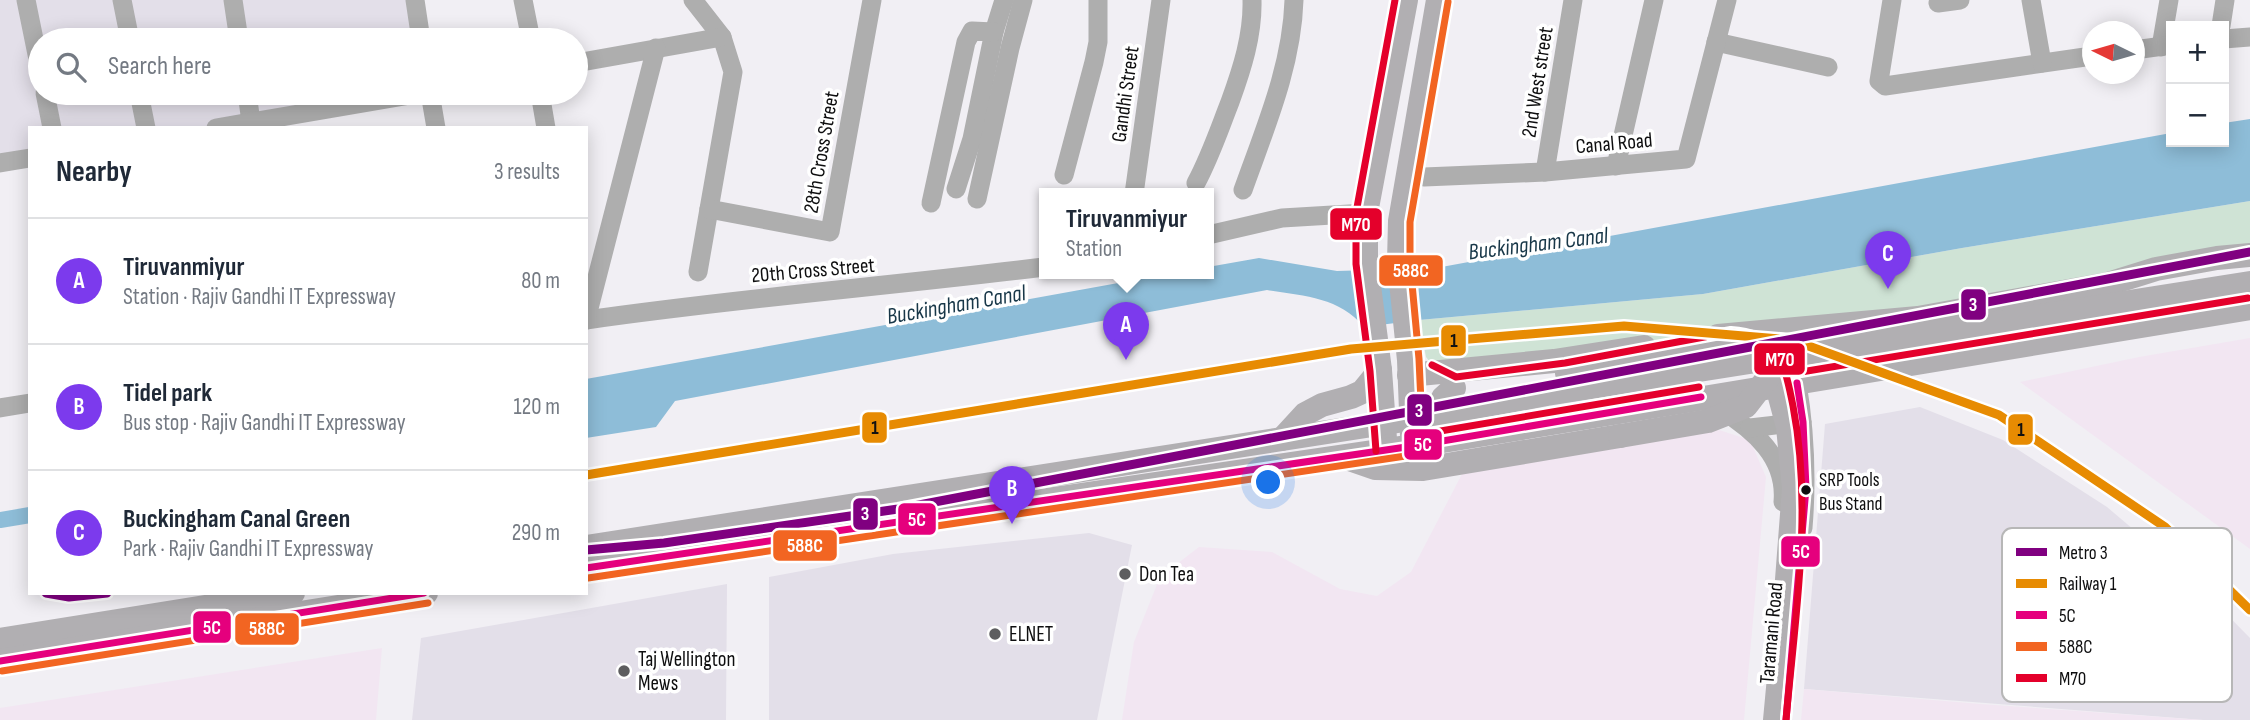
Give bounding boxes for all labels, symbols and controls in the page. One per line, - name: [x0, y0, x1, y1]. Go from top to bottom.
- north arrow: [2082, 21, 2145, 84]
- map controls: [2166, 21, 2229, 147]
- button: +: [2166, 21, 2229, 84]
- street label: 2nd West street: [1516, 25, 1559, 139]
- search box: [28, 28, 588, 105]
- street label: Gandhi Street: [1106, 44, 1145, 144]
- icon: search: [52, 48, 90, 86]
- text: Search here: [108, 51, 211, 82]
- button: −: [2166, 84, 2229, 147]
- street label: 28th Cross Street: [798, 89, 845, 215]
- street label: Canal Road: [1574, 128, 1654, 159]
- text: Nearby: [56, 154, 132, 190]
- text: 3 results: [494, 158, 560, 186]
- popup: [1039, 188, 1214, 279]
- text: Tiruvanmiyur: [1066, 204, 1187, 235]
- line badge: M70: [1329, 207, 1383, 241]
- text: M70: [1341, 214, 1371, 237]
- water label: Buckingham Canal: [1467, 221, 1610, 266]
- pin: C: [1865, 231, 1911, 289]
- text: Station: [1066, 235, 1122, 263]
- text: Tiruvanmiyur: [123, 252, 244, 283]
- street label: 20th Cross Street: [750, 253, 876, 288]
- line badge: 588C: [1378, 254, 1444, 287]
- text: 588C: [1393, 260, 1429, 283]
- text: A: [74, 267, 84, 295]
- text: 80 m: [521, 267, 560, 295]
- water label: Buckingham Canal: [885, 279, 1029, 331]
- text: Station · Rajiv Gandhi IT Expressway: [123, 283, 396, 311]
- line badge: 3: [1960, 288, 1987, 321]
- text: 3: [1969, 294, 1977, 317]
- pin: A: [1103, 302, 1149, 360]
- line badge: 1: [1440, 324, 1467, 357]
- text: 1: [1450, 330, 1458, 353]
- line badge: M70: [1753, 342, 1806, 376]
- text: M70: [1765, 349, 1795, 372]
- text: Tidel park: [123, 378, 212, 409]
- text: B: [74, 393, 84, 421]
- text: 120 m: [514, 393, 560, 421]
- line badge: 3: [1406, 393, 1433, 427]
- text: 3: [1415, 400, 1423, 423]
- text: Bus stop · Rajiv Gandhi IT Expressway: [123, 409, 406, 437]
- line badge: 1: [861, 411, 888, 444]
- line badge: 1: [2007, 413, 2034, 446]
- text: 1: [871, 417, 879, 440]
- text: 1: [2017, 419, 2025, 442]
- line badge: 5C: [1403, 428, 1443, 461]
- text: 5C: [1414, 434, 1432, 457]
- your location: [1251, 465, 1285, 499]
- pin: B: [989, 466, 1035, 524]
- place label: SRP Tools Bus Stand: [1819, 469, 1882, 516]
- marker: SRP Tools Bus Stand: [1799, 483, 1813, 497]
- line badge: 3: [852, 497, 879, 531]
- line badge: 5C: [897, 502, 937, 536]
- text: 3: [861, 503, 869, 526]
- text: Buckingham Canal Green: [123, 504, 350, 535]
- text: 5C: [908, 509, 926, 532]
- text: C: [73, 519, 85, 547]
- text: 290 m: [512, 519, 560, 547]
- legend: [2002, 528, 2232, 702]
- line badge: 588C: [772, 529, 838, 562]
- text: Park · Rajiv Gandhi IT Expressway: [123, 535, 373, 563]
- text: 588C: [787, 535, 823, 558]
- line badge: 5C: [1780, 535, 1821, 568]
- text: 5C: [1792, 541, 1810, 564]
- text: Metro 3: [2059, 542, 2108, 565]
- place label: Don Tea: [1139, 562, 1194, 587]
- marker: Don Tea: [1117, 566, 1133, 582]
- text: Railway 1: [2059, 573, 2117, 596]
- street label: Taramani Road: [1755, 581, 1788, 685]
- text: 5C: [2059, 605, 2076, 628]
- line badge: 5C: [192, 610, 232, 644]
- line badge: 588C: [234, 612, 300, 646]
- text: 5C: [203, 617, 221, 640]
- text: 588C: [249, 618, 285, 641]
- place label: ELNET: [1009, 622, 1054, 647]
- marker: ELNET: [987, 626, 1003, 642]
- text: 588C: [2059, 636, 2093, 659]
- place label: Taj Wellington Mews: [638, 647, 735, 696]
- marker: Taj Wellington Mews: [616, 663, 632, 679]
- text: M70: [2059, 668, 2086, 691]

